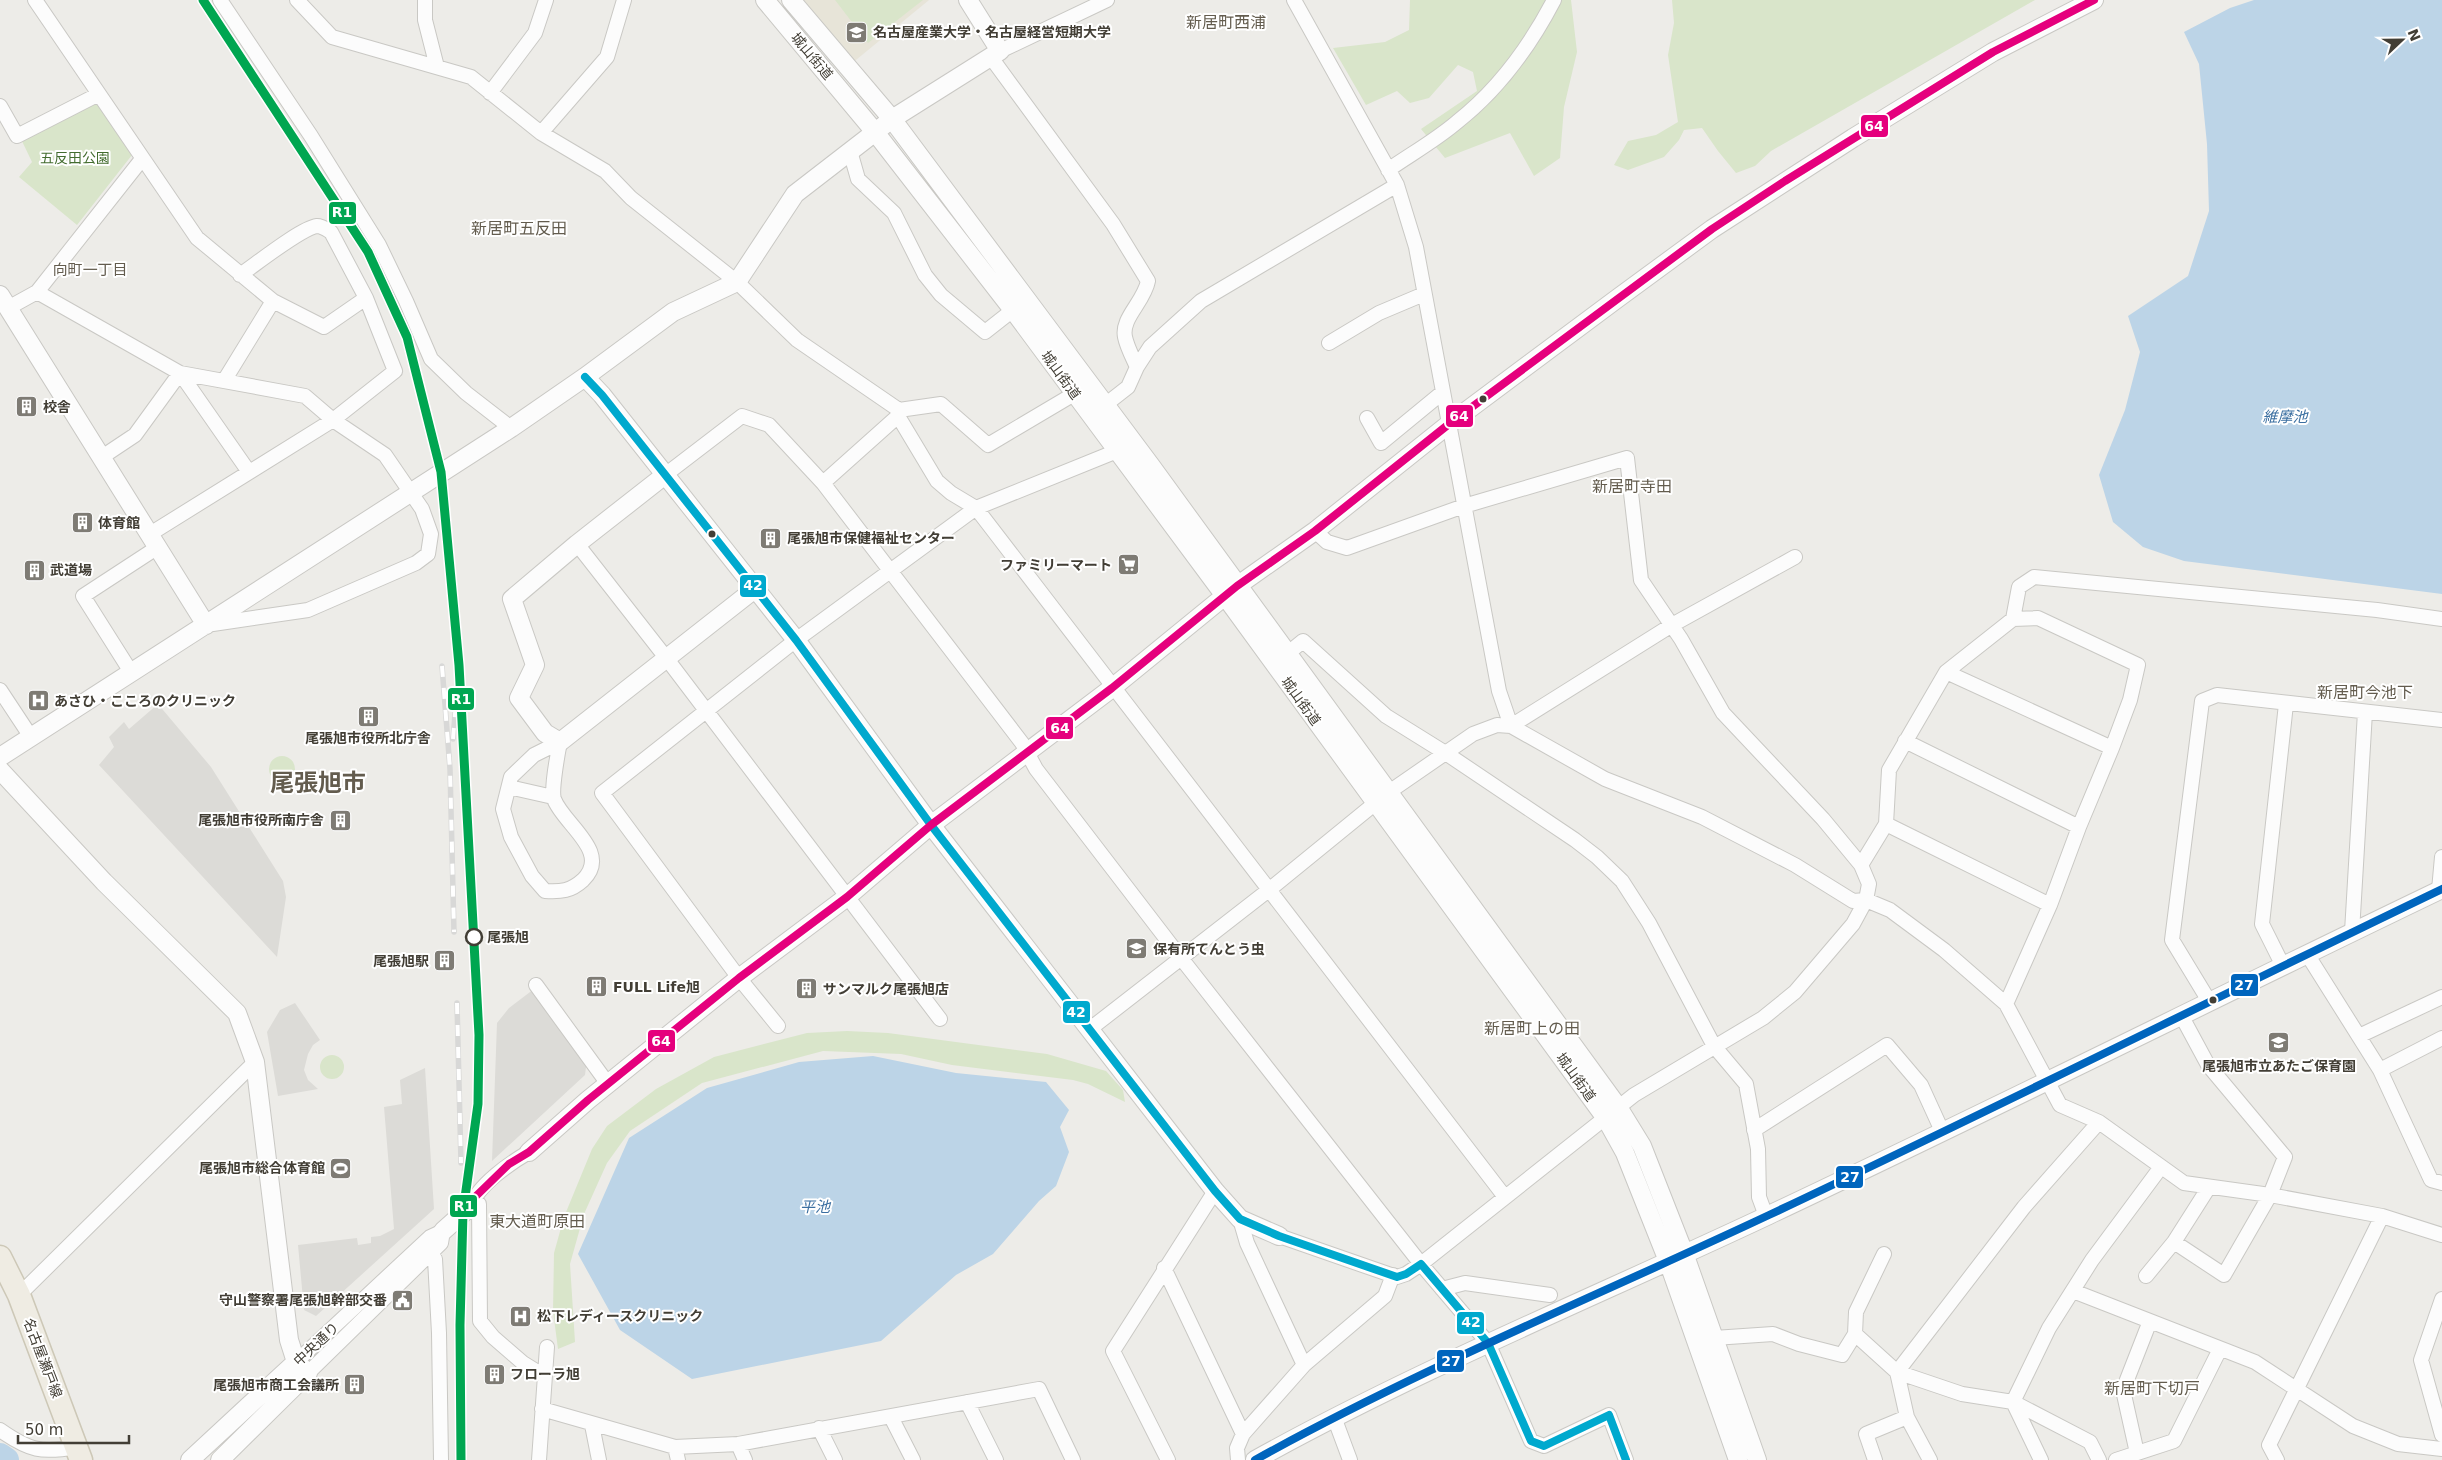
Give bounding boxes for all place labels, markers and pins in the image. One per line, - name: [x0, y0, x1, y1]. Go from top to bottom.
- school or university icon: 名古屋産業大学・名古屋経営短期大学: [845, 20, 869, 44]
- place label: 名古屋産業大学・名古屋経営短期大学: [873, 24, 1111, 40]
- unlabelled marker: [1478, 394, 1488, 404]
- building icon: 校舎: [15, 395, 39, 419]
- place label: 校舎: [43, 399, 71, 415]
- building icon: 体育館: [70, 511, 94, 535]
- place label: 体育館: [98, 515, 140, 531]
- building icon: 尾張旭市保健福祉センター: [759, 526, 783, 550]
- unlabelled marker: [707, 529, 717, 539]
- place label: 尾張旭市保健福祉センター: [787, 530, 955, 546]
- supermarket icon: ファミリーマート: [1116, 553, 1140, 577]
- place label: ファミリーマート: [1000, 557, 1112, 573]
- building icon: 武道場: [22, 558, 46, 582]
- place label: 武道場: [50, 562, 92, 578]
- hospital icon: あさひ・こころのクリニック: [26, 689, 50, 713]
- place label: あさひ・こころのクリニック: [54, 693, 236, 709]
- building icon: 尾張旭市役所北庁舎: [356, 704, 380, 728]
- place label: 尾張旭市役所北庁舎: [305, 730, 431, 746]
- building icon: 尾張旭市役所南庁舎: [328, 808, 352, 832]
- place label: 尾張旭市役所南庁舎: [198, 812, 324, 828]
- marker: 尾張旭: [465, 928, 483, 946]
- place label: 尾張旭: [487, 929, 529, 945]
- school or university icon: 保有所てんとう虫: [1125, 937, 1149, 961]
- place label: 保有所てんとう虫: [1153, 941, 1265, 957]
- building icon: 尾張旭駅: [433, 949, 457, 973]
- place label: 尾張旭駅: [373, 953, 429, 969]
- building icon: FULL Life旭: [585, 975, 609, 999]
- building icon: サンマルク尾張旭店: [795, 977, 819, 1001]
- place label: FULL Life旭: [613, 979, 700, 995]
- place label: サンマルク尾張旭店: [823, 981, 949, 997]
- unlabelled marker: [2208, 995, 2218, 1005]
- school or university icon: 尾張旭市立あたご保育園: [2267, 1031, 2291, 1055]
- place label: 尾張旭市立あたご保育園: [2202, 1058, 2356, 1074]
- sports icon: 尾張旭市総合体育館: [329, 1156, 353, 1180]
- place label: 尾張旭市総合体育館: [199, 1160, 325, 1176]
- public building icon: 守山警察署尾張旭幹部交番: [391, 1288, 415, 1312]
- place label: 守山警察署尾張旭幹部交番: [219, 1292, 387, 1308]
- hospital icon: 松下レディースクリニック: [509, 1304, 533, 1328]
- place label: 松下レディースクリニック: [537, 1308, 703, 1324]
- building icon: フローラ旭: [482, 1362, 506, 1386]
- place label: フローラ旭: [510, 1366, 580, 1382]
- building icon: 尾張旭市商工会議所: [343, 1373, 367, 1397]
- place label: 尾張旭市商工会議所: [213, 1377, 339, 1393]

